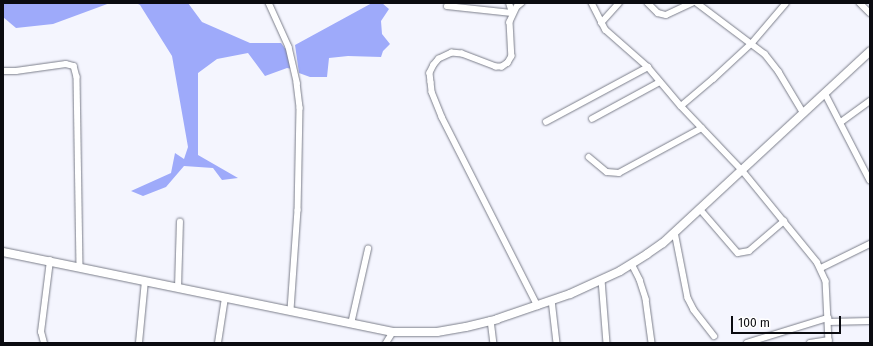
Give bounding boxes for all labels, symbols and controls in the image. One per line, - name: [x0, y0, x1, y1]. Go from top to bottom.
- scale bar: [733, 308, 843, 334]
- text: 100 m: [738, 316, 770, 330]

